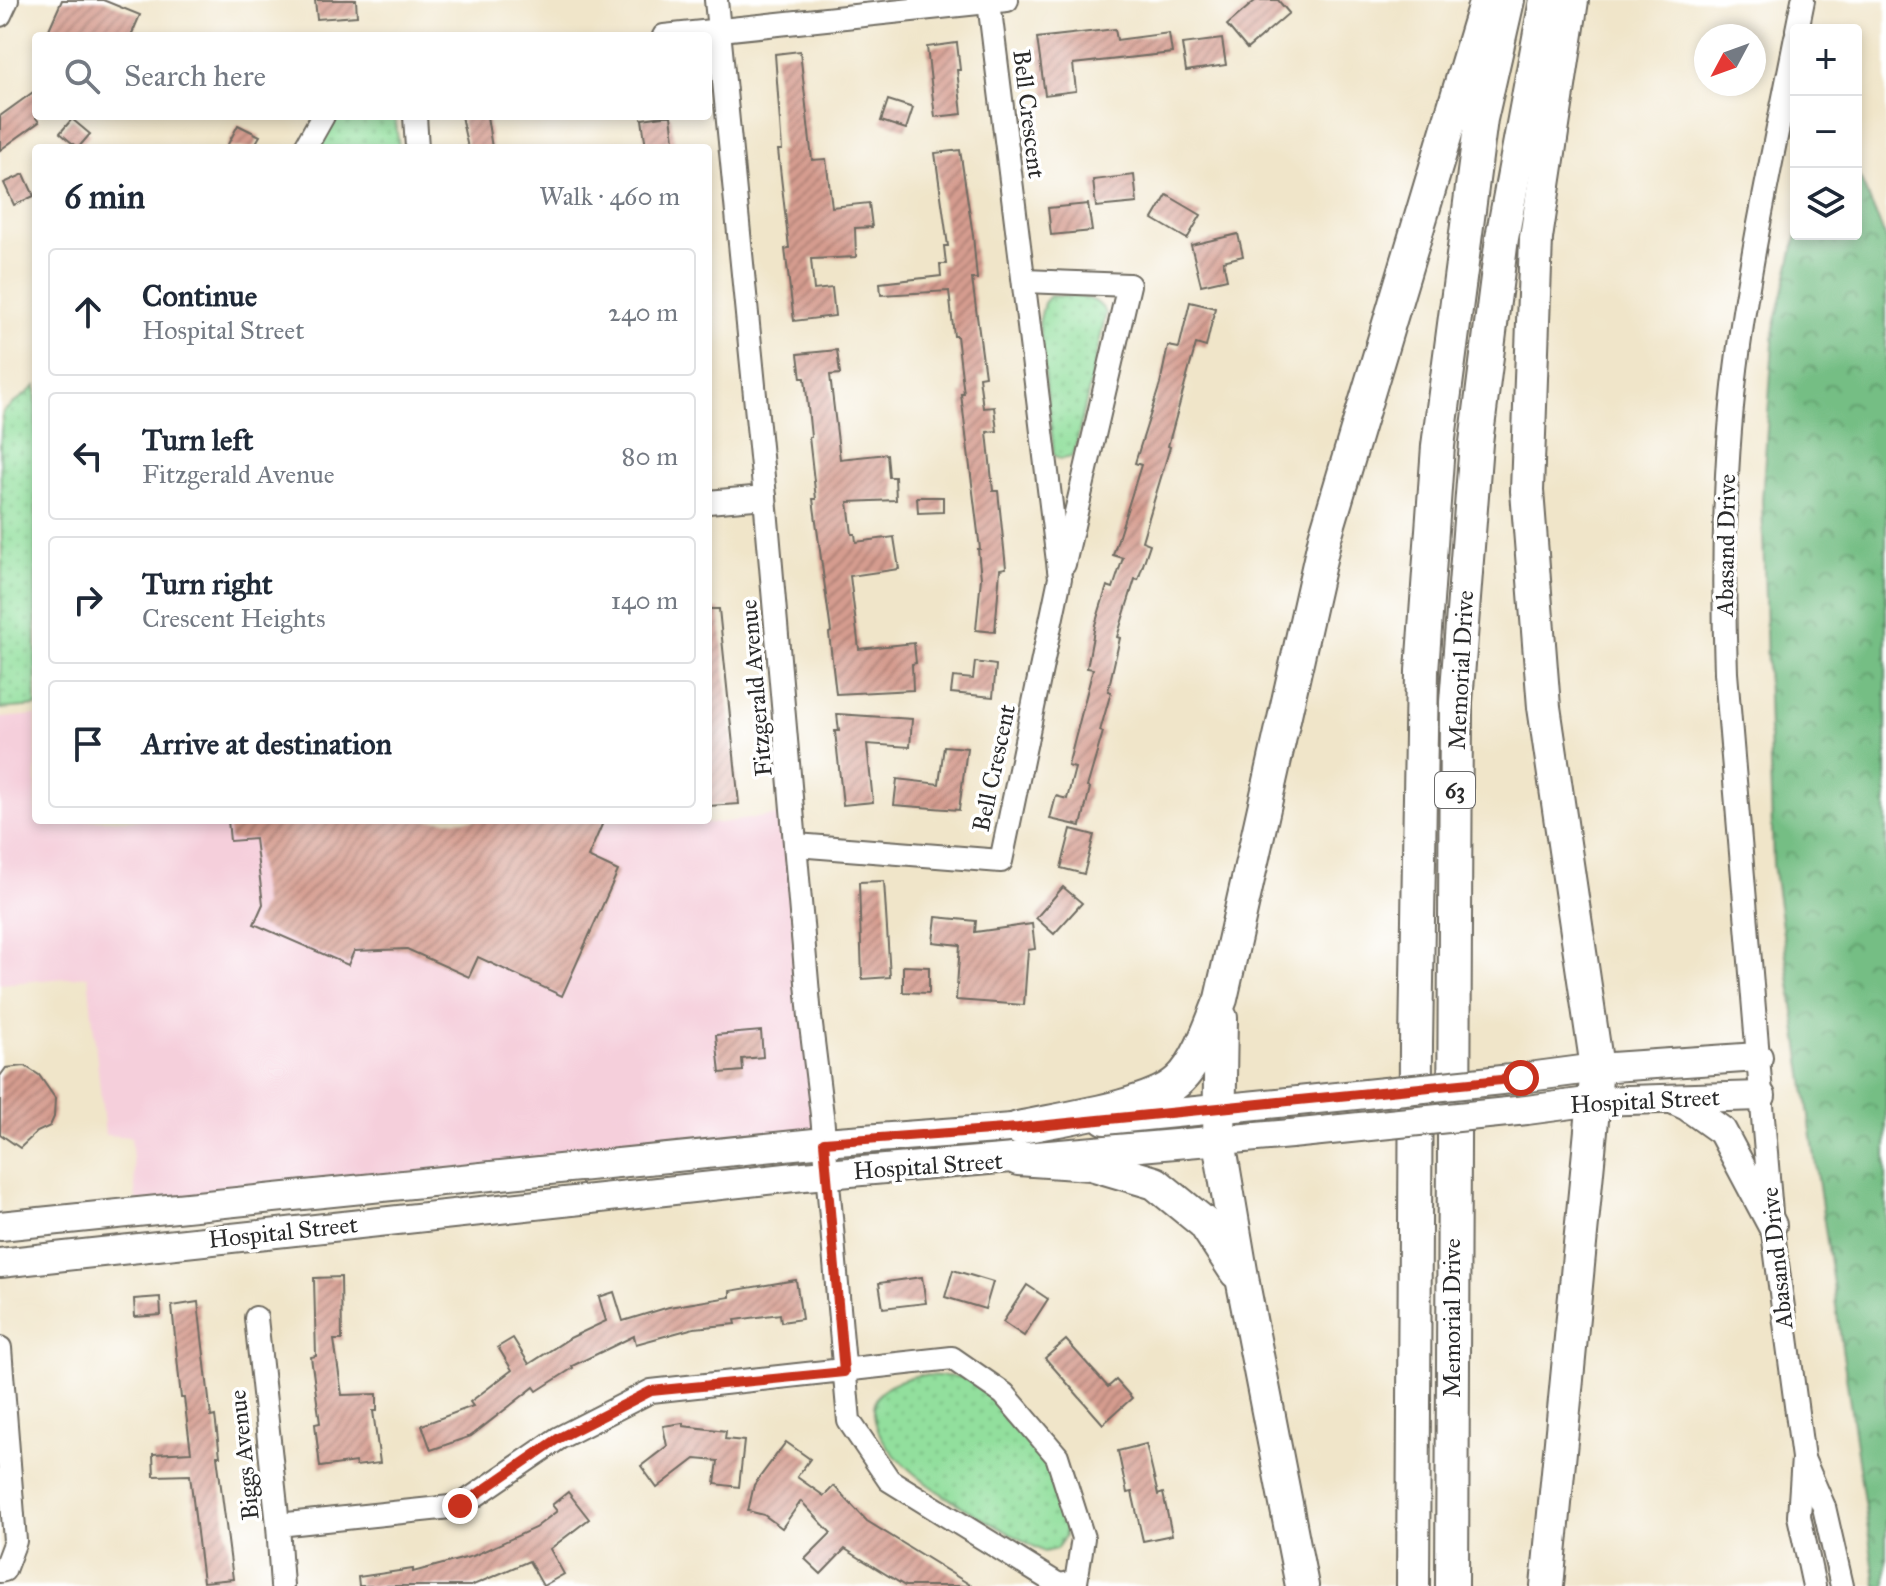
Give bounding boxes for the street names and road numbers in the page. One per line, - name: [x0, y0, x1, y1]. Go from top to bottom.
- street label: Bell Crescent: [1006, 48, 1052, 181]
- street label: Abasand Drive: [1710, 473, 1742, 618]
- street label: Memorial Drive: [1442, 589, 1480, 751]
- street label: Fitzgerald Avenue: [733, 598, 779, 778]
- street label: Bell Crescent: [966, 701, 1022, 834]
- road number: 63: [1435, 772, 1475, 808]
- street label: Hospital Street: [1569, 1082, 1721, 1120]
- street label: Hospital Street: [852, 1146, 1004, 1186]
- street label: Abasand Drive: [1755, 1186, 1799, 1331]
- street label: Hospital Street: [207, 1209, 360, 1255]
- street label: Memorial Drive: [1437, 1238, 1467, 1398]
- street label: Biggs Avenue: [222, 1388, 266, 1522]

